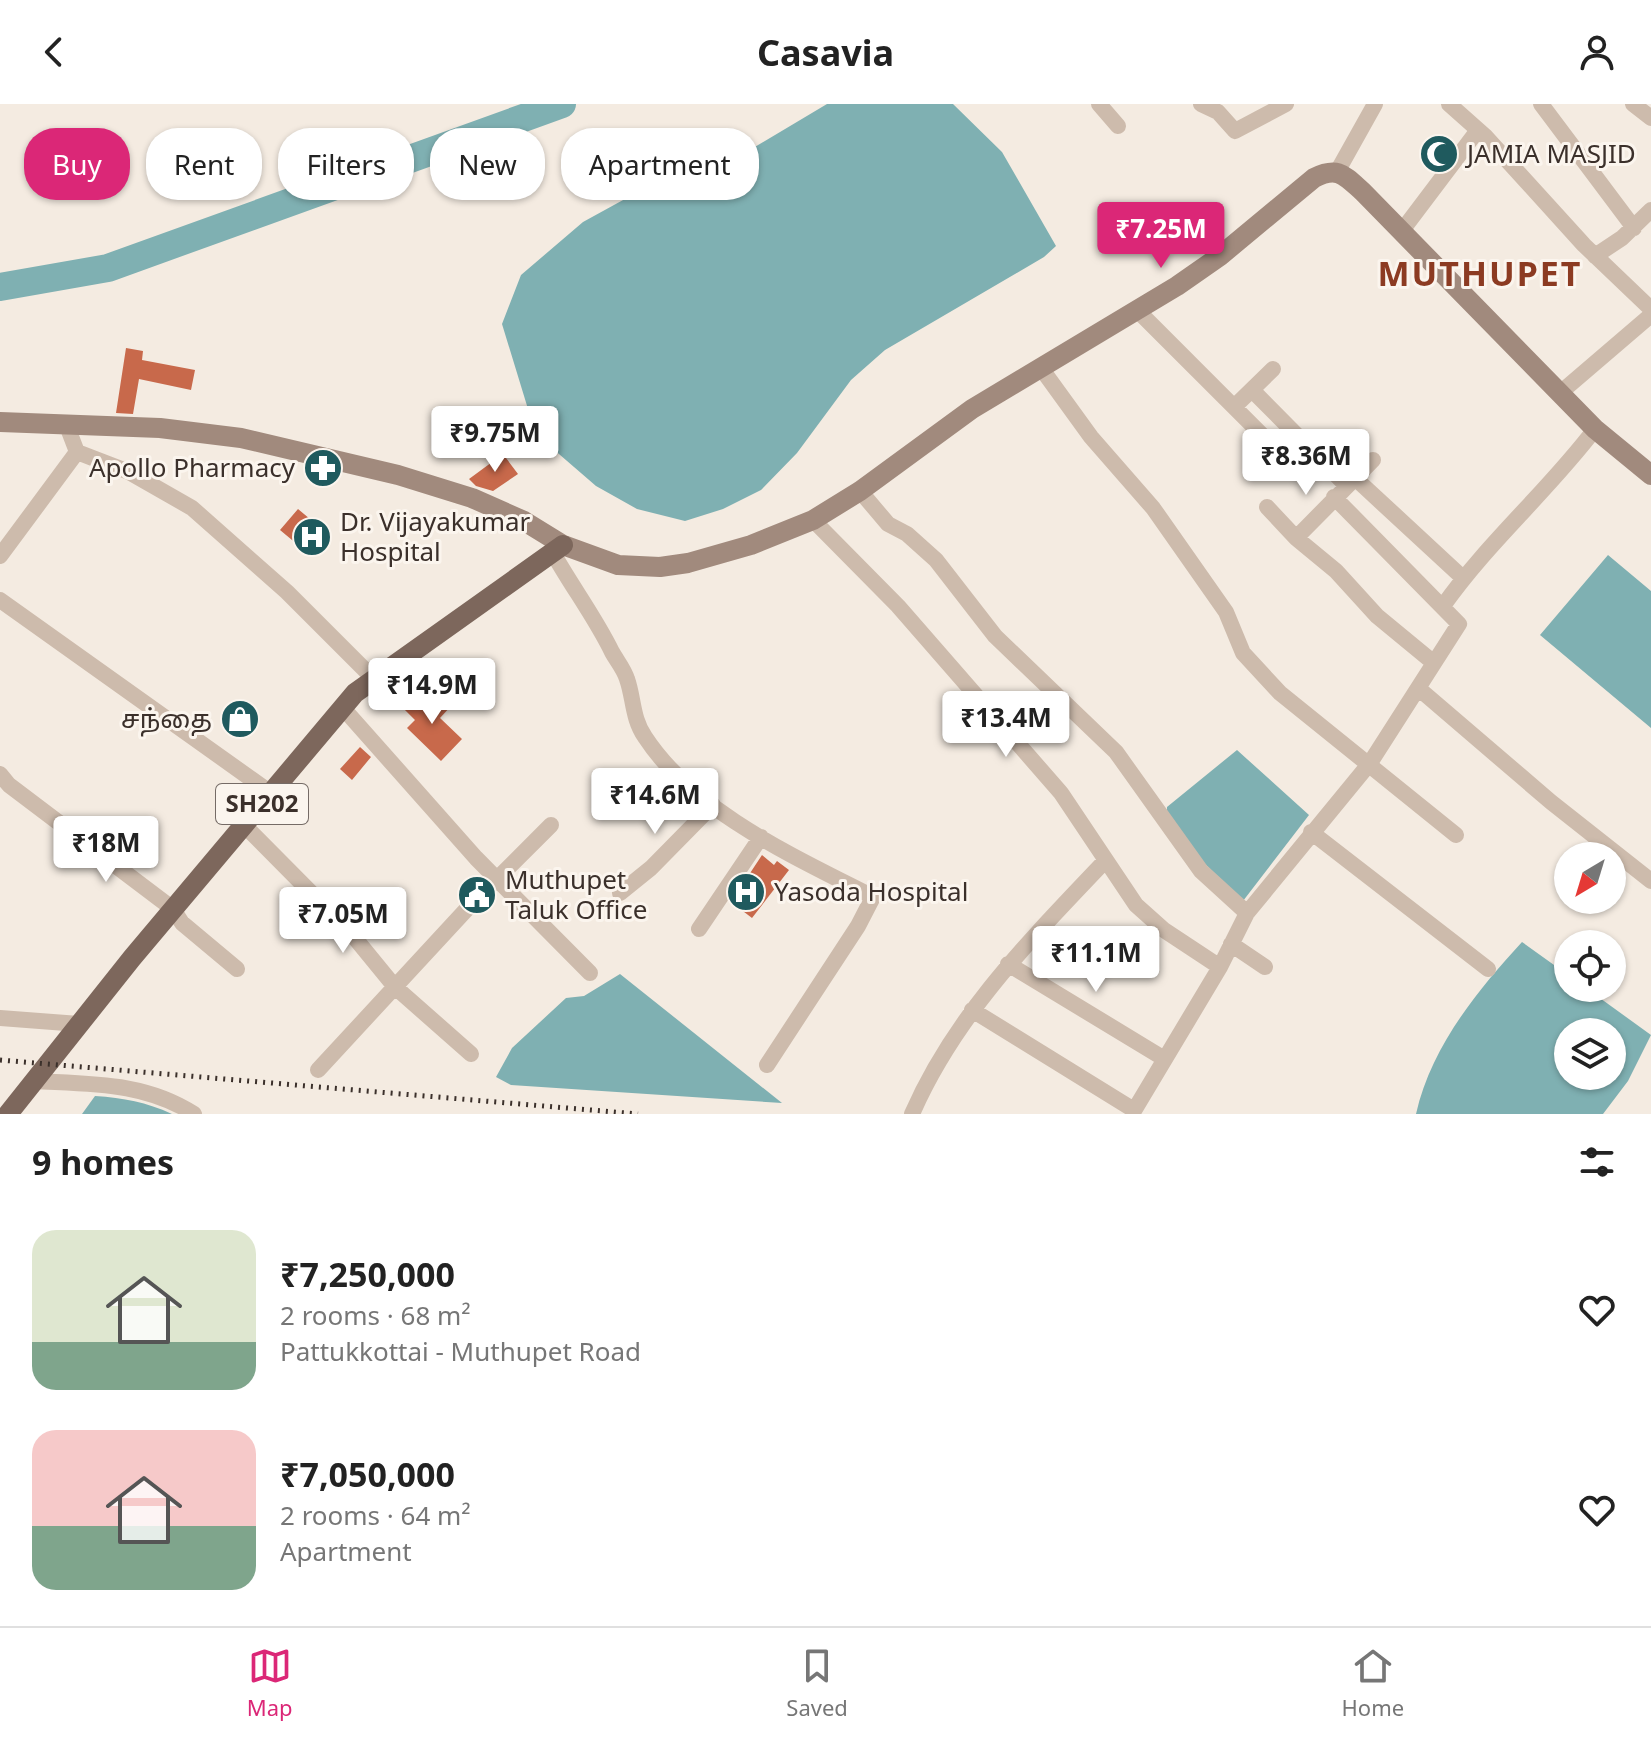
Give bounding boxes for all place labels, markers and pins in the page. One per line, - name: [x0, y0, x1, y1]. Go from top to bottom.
- mosque icon: JAMIA MASJID: [1418, 133, 1460, 175]
- place label: JAMIA MASJID: [1464, 135, 1636, 171]
- pin: ₹7.25M: [1096, 202, 1226, 270]
- pin: ₹9.75M: [430, 406, 560, 474]
- pin: ₹8.36M: [1241, 429, 1371, 497]
- pharmacy icon: Apollo Pharmacy: [302, 447, 344, 489]
- place label: Apollo Pharmacy: [89, 449, 296, 485]
- place label: Dr. Vijayakumar Hospital: [340, 503, 531, 569]
- hospital icon: Dr. Vijayakumar Hospital: [291, 516, 333, 558]
- pin: ₹14.9M: [367, 658, 497, 726]
- pin: ₹13.4M: [941, 691, 1071, 759]
- shop icon: சந்தை: [219, 698, 261, 740]
- place label: சந்தை: [121, 700, 212, 737]
- pin: ₹14.6M: [590, 768, 720, 836]
- pin: ₹18M: [59, 816, 153, 884]
- place label: Muthupet Taluk Office: [505, 861, 647, 927]
- hospital icon: Yasoda Hospital: [725, 871, 767, 913]
- place label: Yasoda Hospital: [774, 873, 968, 909]
- public building icon: Muthupet Taluk Office: [456, 874, 498, 916]
- pin: ₹7.05M: [278, 887, 408, 955]
- pin: ₹11.1M: [1031, 926, 1161, 994]

